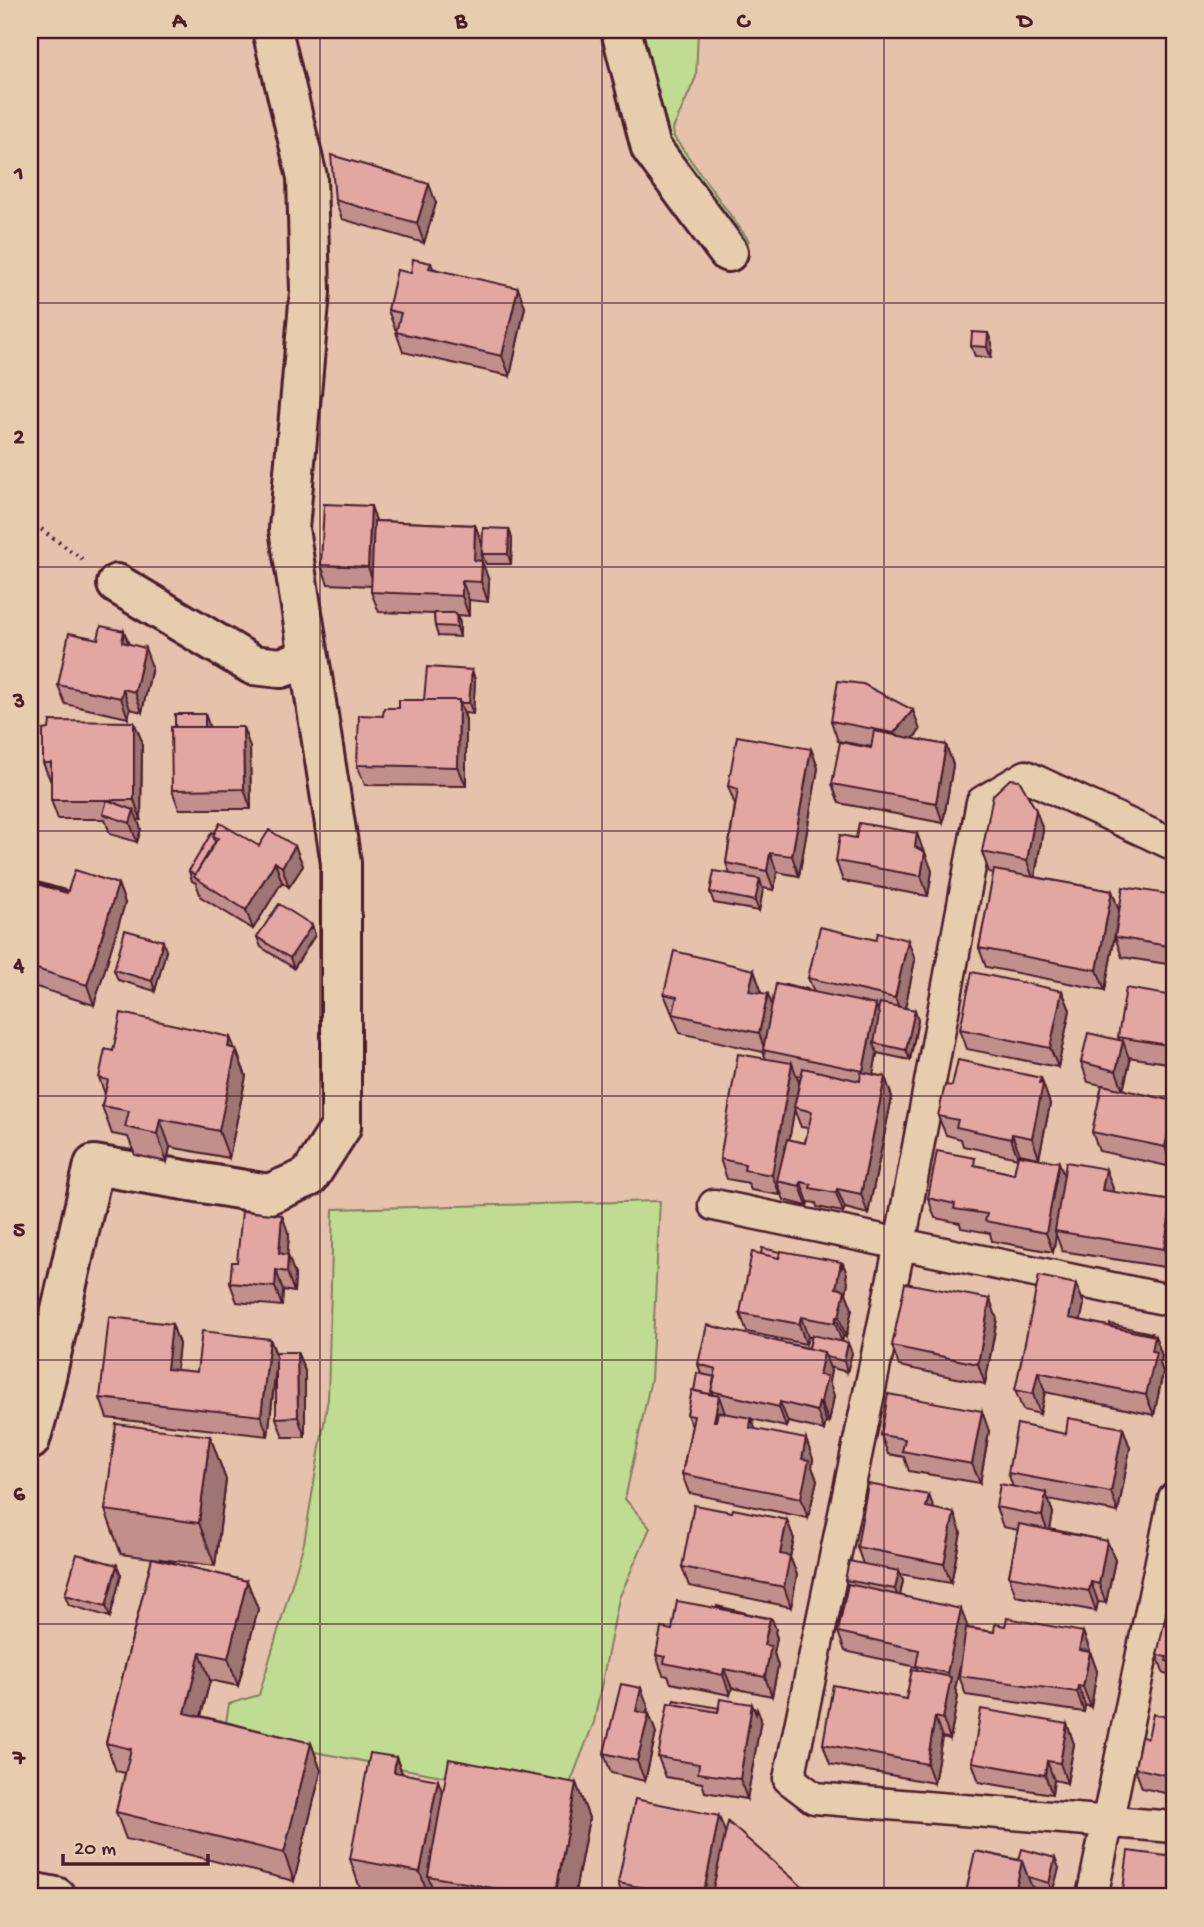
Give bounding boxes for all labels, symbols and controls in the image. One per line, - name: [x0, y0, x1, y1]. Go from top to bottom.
- text: A: [171, 9, 187, 36]
- text: B: [454, 9, 468, 36]
- text: C: [737, 9, 752, 36]
- text: D: [1016, 9, 1034, 36]
- text: 1: [13, 161, 24, 188]
- text: 2: [13, 425, 25, 452]
- text: 3: [12, 689, 25, 716]
- text: 4: [13, 953, 25, 980]
- text: 5: [13, 1218, 25, 1245]
- text: 6: [13, 1482, 26, 1509]
- text: 7: [12, 1746, 26, 1773]
- scale bar: [63, 1822, 208, 1866]
- text: 20 m: [74, 1838, 116, 1863]

